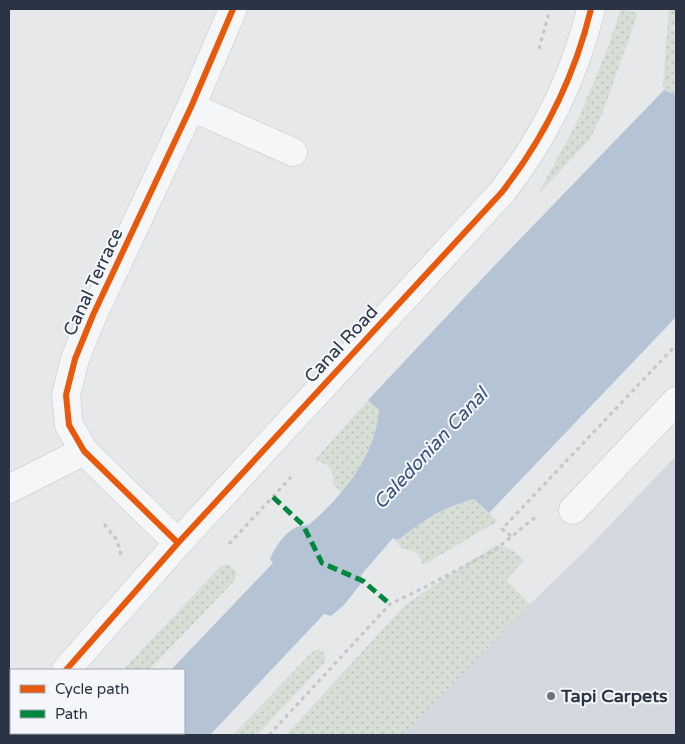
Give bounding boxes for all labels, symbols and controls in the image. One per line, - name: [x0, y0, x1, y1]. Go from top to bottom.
- street label: Canal Terrace: [58, 225, 128, 339]
- street label: Canal Road: [299, 301, 383, 387]
- water label: Caledonian Canal: [369, 382, 494, 514]
- legend: [10, 669, 185, 734]
- text: Cycle path: [55, 680, 129, 698]
- place label: Tapi Carpets: [560, 685, 668, 707]
- marker: Tapi Carpets: [545, 690, 557, 702]
- text: Path: [55, 705, 88, 723]

